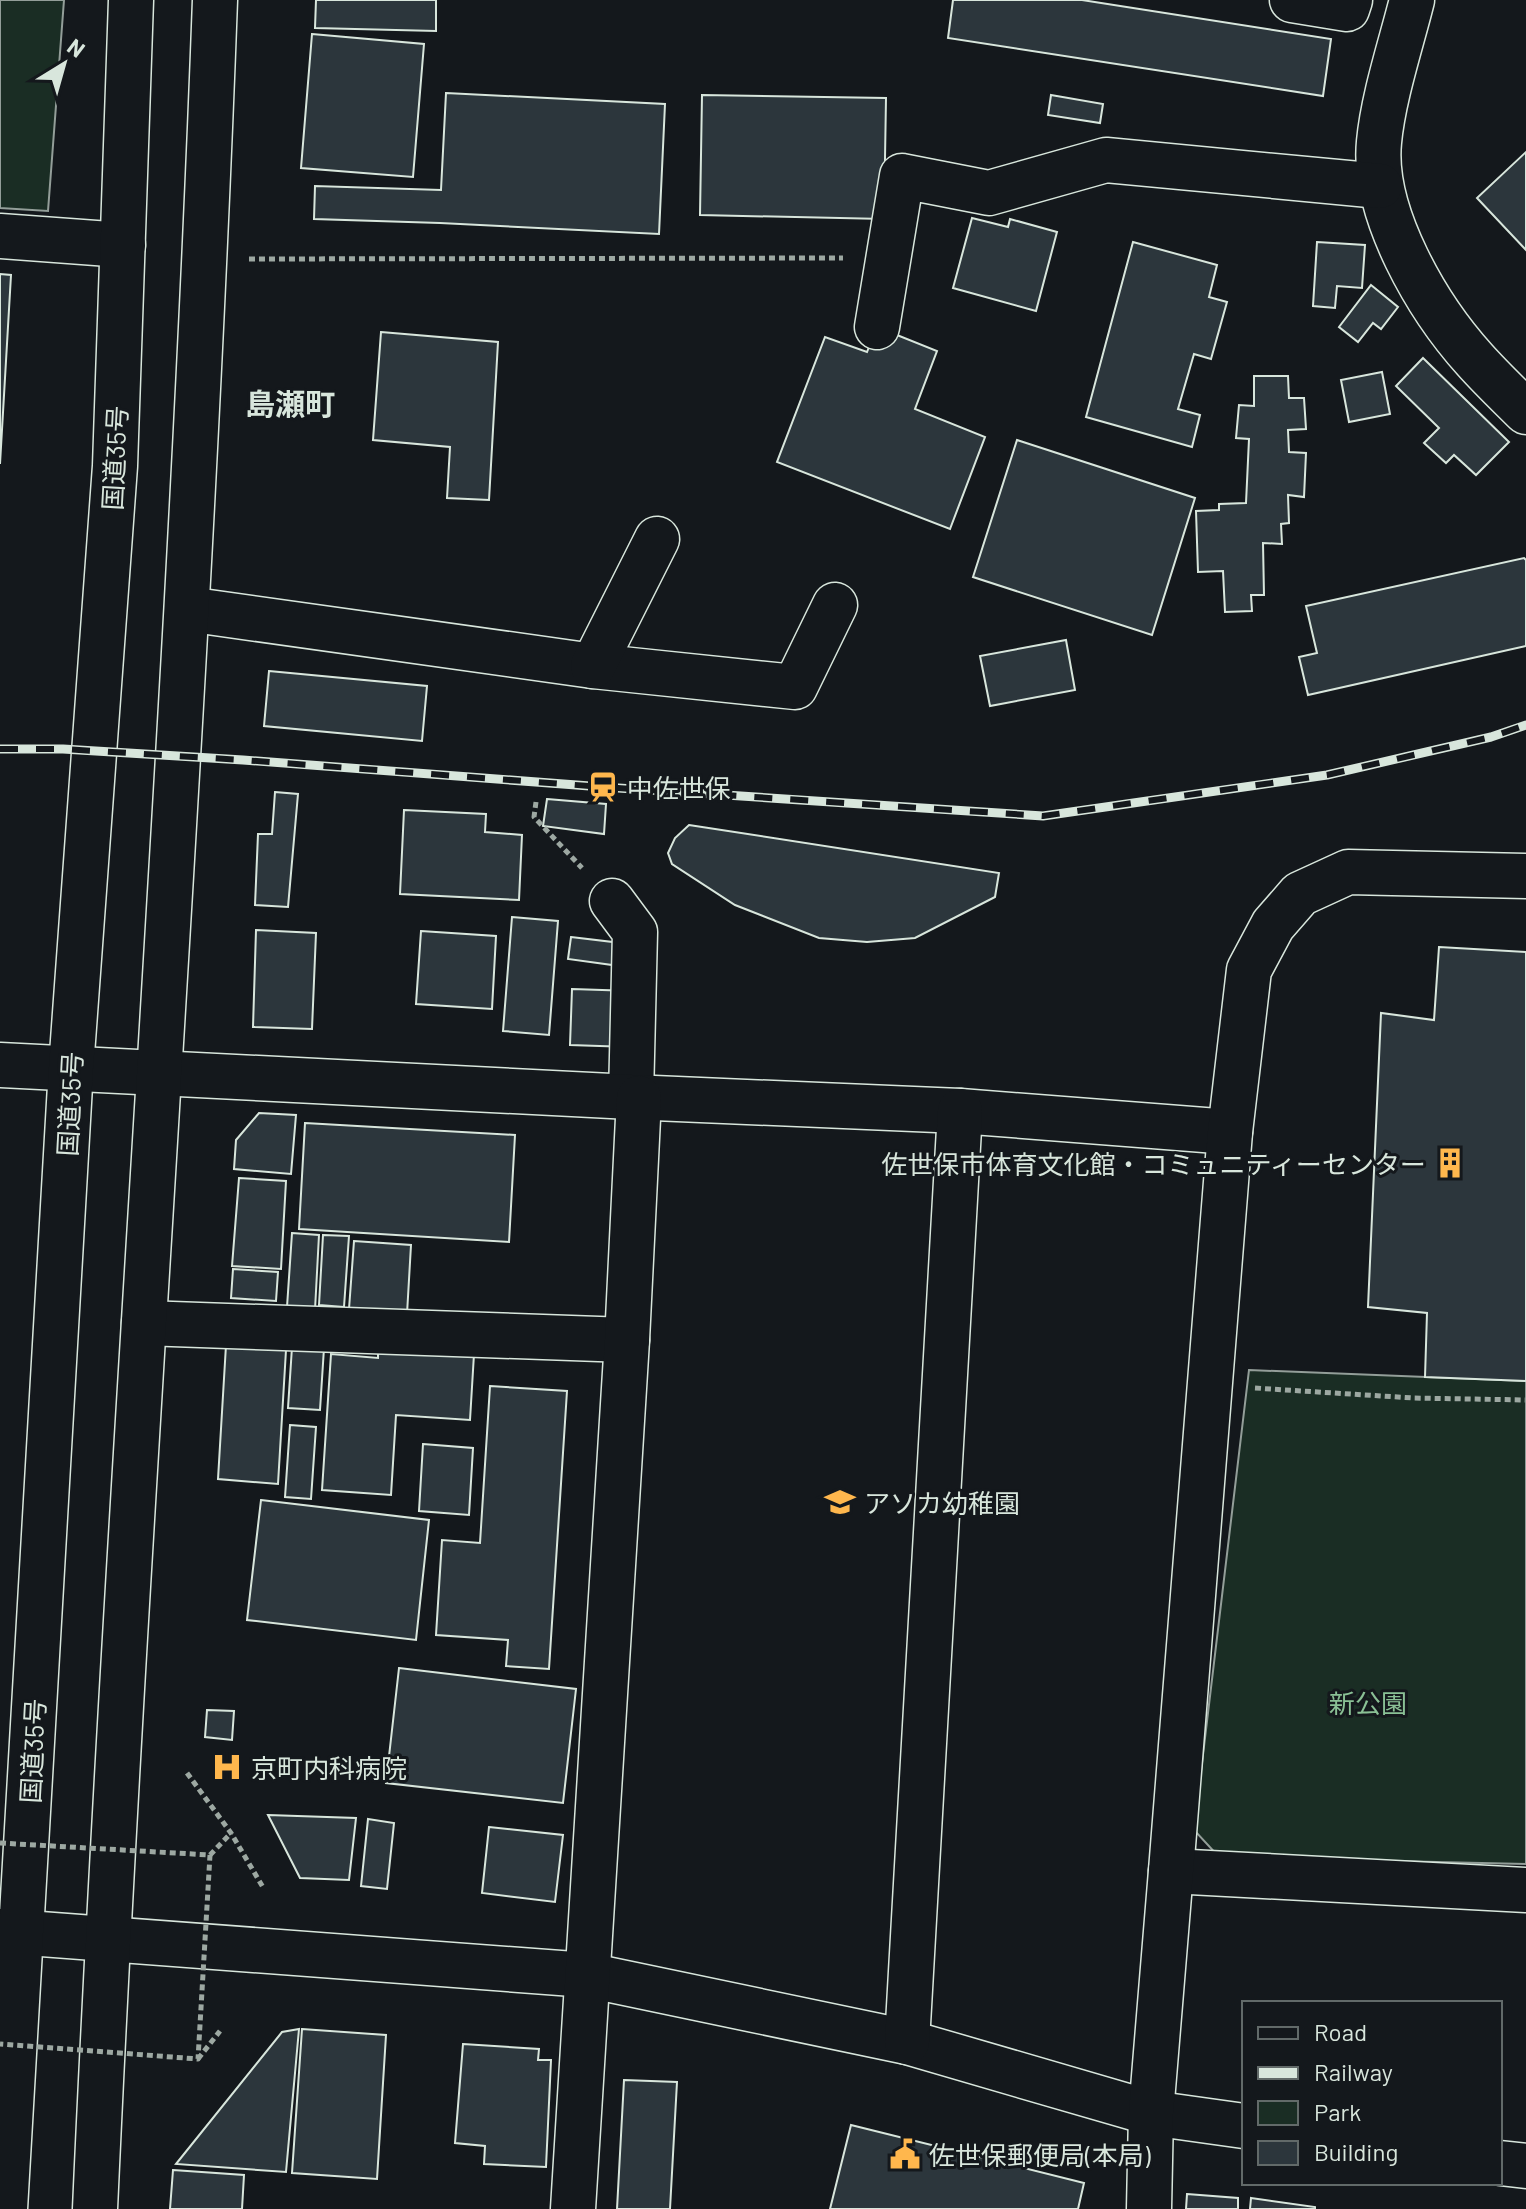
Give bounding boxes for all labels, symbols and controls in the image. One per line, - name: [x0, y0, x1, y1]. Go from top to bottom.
- north arrow: [24, 24, 104, 104]
- text: N: [63, 32, 90, 62]
- district label: 島瀬町: [245, 385, 335, 421]
- street label: 国道35号: [96, 405, 132, 511]
- station icon: 中佐世保: [586, 770, 620, 804]
- place label: 中佐世保: [627, 772, 731, 803]
- street label: 国道35号: [51, 1051, 87, 1157]
- building icon: 佐世保市体育文化館・コミュニティーセンター: [1433, 1146, 1467, 1180]
- place label: 佐世保市体育文化館・コミュニティーセンター: [882, 1148, 1426, 1179]
- school or university icon: アソカ幼稚園: [823, 1485, 857, 1519]
- place label: アソカ幼稚園: [864, 1487, 1020, 1518]
- park label: 新公園: [1329, 1687, 1407, 1718]
- street label: 国道35号: [14, 1698, 50, 1804]
- hospital icon: 京町内科病院: [210, 1750, 244, 1784]
- place label: 京町内科病院: [251, 1752, 407, 1783]
- legend: [1242, 2001, 1502, 2185]
- text: Road: [1314, 2017, 1367, 2046]
- text: Railway: [1314, 2057, 1393, 2086]
- text: Park: [1314, 2097, 1361, 2126]
- public building icon: 佐世保郵便局(本局): [888, 2137, 922, 2171]
- text: Building: [1314, 2137, 1398, 2166]
- place label: 佐世保郵便局(本局): [929, 2139, 1151, 2170]

